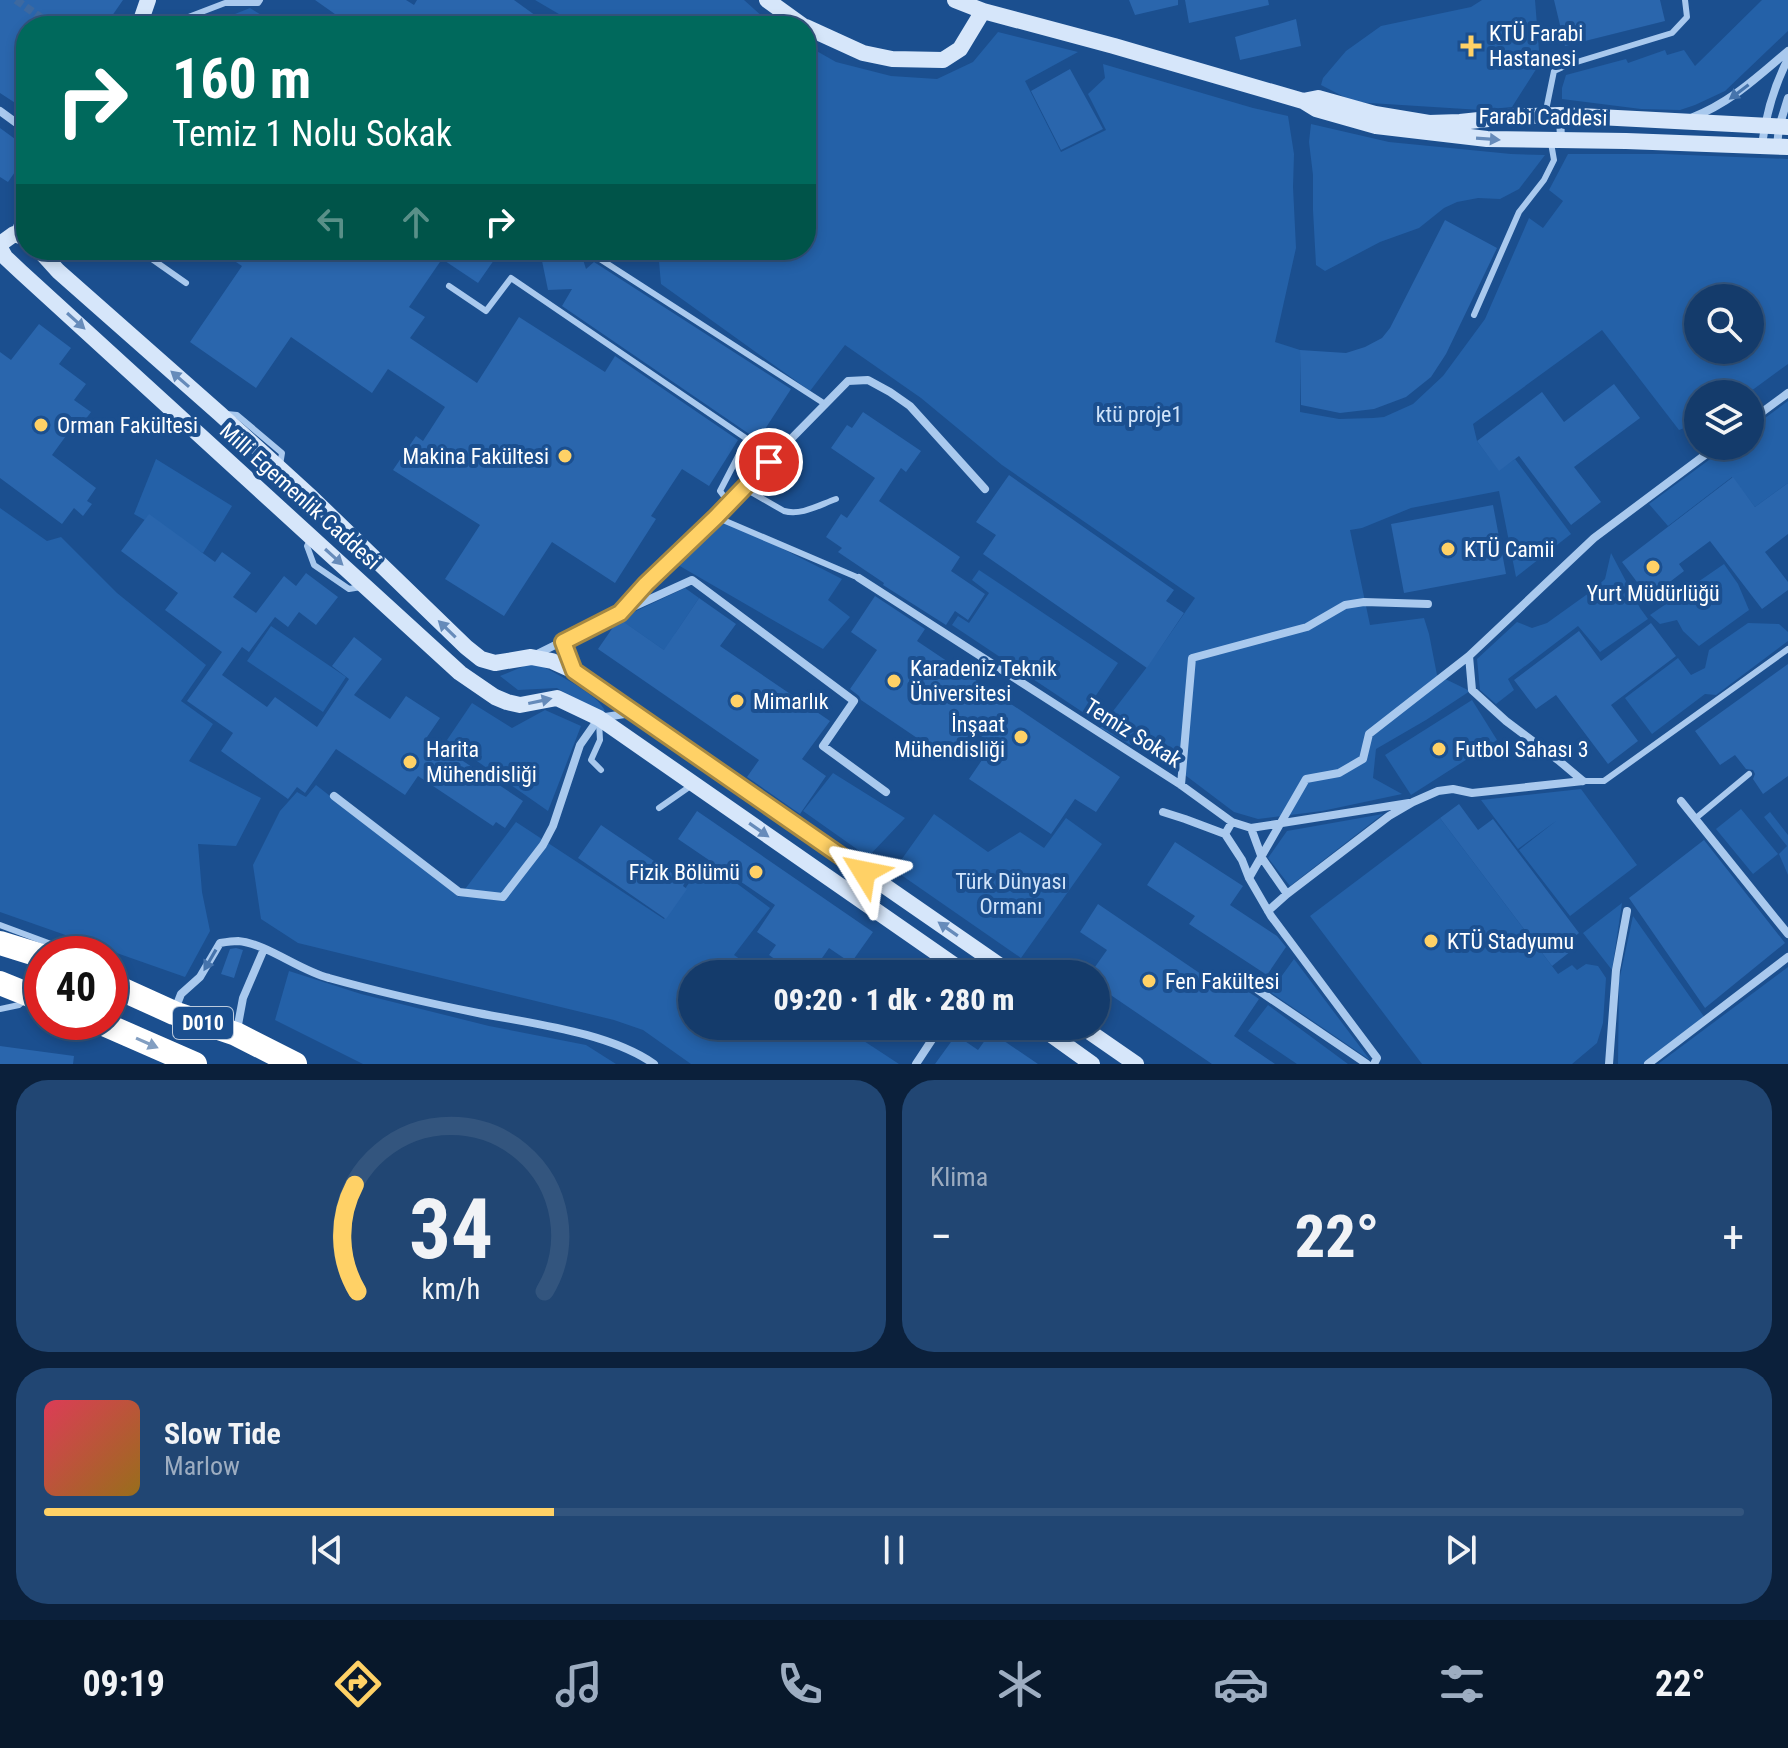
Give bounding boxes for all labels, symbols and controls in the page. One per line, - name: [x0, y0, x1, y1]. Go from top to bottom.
- place label: KTÜ Farabi Hastanesi: [1489, 21, 1583, 71]
- marker: KTÜ Farabi Hastanesi: [1460, 35, 1482, 57]
- text: 160 m: [172, 46, 311, 112]
- icon: right: [40, 48, 144, 152]
- one-way arrow: [1728, 84, 1749, 99]
- street label: Farabi Caddesi: [1478, 103, 1608, 131]
- text: Temiz 1 Nolu Sokak: [172, 113, 452, 155]
- one-way arrow: [1476, 133, 1501, 146]
- icon: left: [310, 200, 354, 244]
- icon: ahead: [394, 200, 438, 244]
- icon: right: [478, 200, 522, 244]
- map controls: [1684, 284, 1764, 460]
- button: search: [1684, 284, 1764, 364]
- one-way arrow: [66, 312, 86, 330]
- one-way arrow: [170, 370, 189, 388]
- button: layers: [1684, 380, 1764, 460]
- park label: ktü proje1: [1096, 402, 1182, 427]
- place label: Orman Fakültesi: [57, 413, 198, 438]
- marker: Orman Fakültesi: [32, 416, 50, 434]
- street label: Milli Egemenlik Caddesi: [215, 418, 385, 574]
- pin: [735, 428, 803, 496]
- icon: arrive: [747, 440, 791, 484]
- place label: Makina Fakültesi: [402, 444, 549, 469]
- marker: Makina Fakültesi: [556, 447, 574, 465]
- place label: KTÜ Camii: [1464, 537, 1555, 562]
- marker: KTÜ Camii: [1439, 540, 1457, 558]
- one-way arrow: [323, 548, 343, 565]
- marker: Yurt Müdürlüğü: [1644, 558, 1662, 576]
- place label: Yurt Müdürlüğü: [1586, 581, 1720, 606]
- one-way arrow: [438, 620, 457, 638]
- place label: Karadeniz Teknik Üniversitesi: [910, 656, 1057, 706]
- marker: Karadeniz Teknik Üniversitesi: [885, 672, 903, 690]
- place label: Mimarlık: [753, 689, 829, 714]
- marker: Mimarlık: [728, 692, 746, 710]
- street label: Temiz Sokak: [1080, 693, 1186, 773]
- one-way arrow: [527, 694, 552, 707]
- place label: İnşaat Mühendisliği: [894, 712, 1005, 762]
- marker: İnşaat Mühendisliği: [1012, 728, 1030, 746]
- place label: Harita Mühendisliği: [426, 737, 537, 787]
- place label: Futbol Sahası 3: [1455, 737, 1589, 762]
- marker: Futbol Sahası 3: [1430, 740, 1448, 758]
- marker: Harita Mühendisliği: [401, 753, 419, 771]
- one-way arrow: [749, 822, 770, 837]
- position arrow: [822, 830, 906, 914]
- place label: Fizik Bölümü: [629, 860, 740, 885]
- marker: Fizik Bölümü: [747, 863, 765, 881]
- park label: Türk Dünyası Ormanı: [955, 869, 1067, 919]
- one-way arrow: [937, 922, 958, 937]
- place label: KTÜ Stadyumu: [1447, 929, 1574, 954]
- marker: KTÜ Stadyumu: [1422, 932, 1440, 950]
- speed limit sign: 40: [24, 936, 128, 1040]
- one-way arrow: [203, 949, 217, 971]
- place label: Fen Fakültesi: [1165, 969, 1280, 994]
- marker: Fen Fakültesi: [1140, 972, 1158, 990]
- text: 09:20 · 1 dk · 280 m: [773, 982, 1015, 1017]
- road number: D010: [173, 1007, 233, 1039]
- one-way arrow: [135, 1036, 159, 1050]
- text: Klima: [930, 1162, 988, 1192]
- text: 34: [409, 1181, 493, 1278]
- text: 22°: [1295, 1201, 1379, 1272]
- text: −: [930, 1211, 952, 1263]
- text: +: [1722, 1211, 1744, 1263]
- text: km/h: [422, 1272, 480, 1306]
- text: Slow Tide: [164, 1416, 281, 1451]
- text: Marlow: [164, 1451, 240, 1481]
- icon: previous: [305, 1528, 349, 1572]
- icon: pause: [872, 1528, 916, 1572]
- icon: next: [1439, 1528, 1483, 1572]
- icon: directions: [330, 1656, 386, 1712]
- icon: music: [551, 1656, 607, 1712]
- icon: phone: [772, 1656, 828, 1712]
- icon: climate: [992, 1656, 1048, 1712]
- icon: car: [1213, 1656, 1269, 1712]
- icon: filters: [1434, 1656, 1490, 1712]
- text: 09:19: [82, 1663, 165, 1705]
- text: 22°: [1655, 1663, 1705, 1705]

